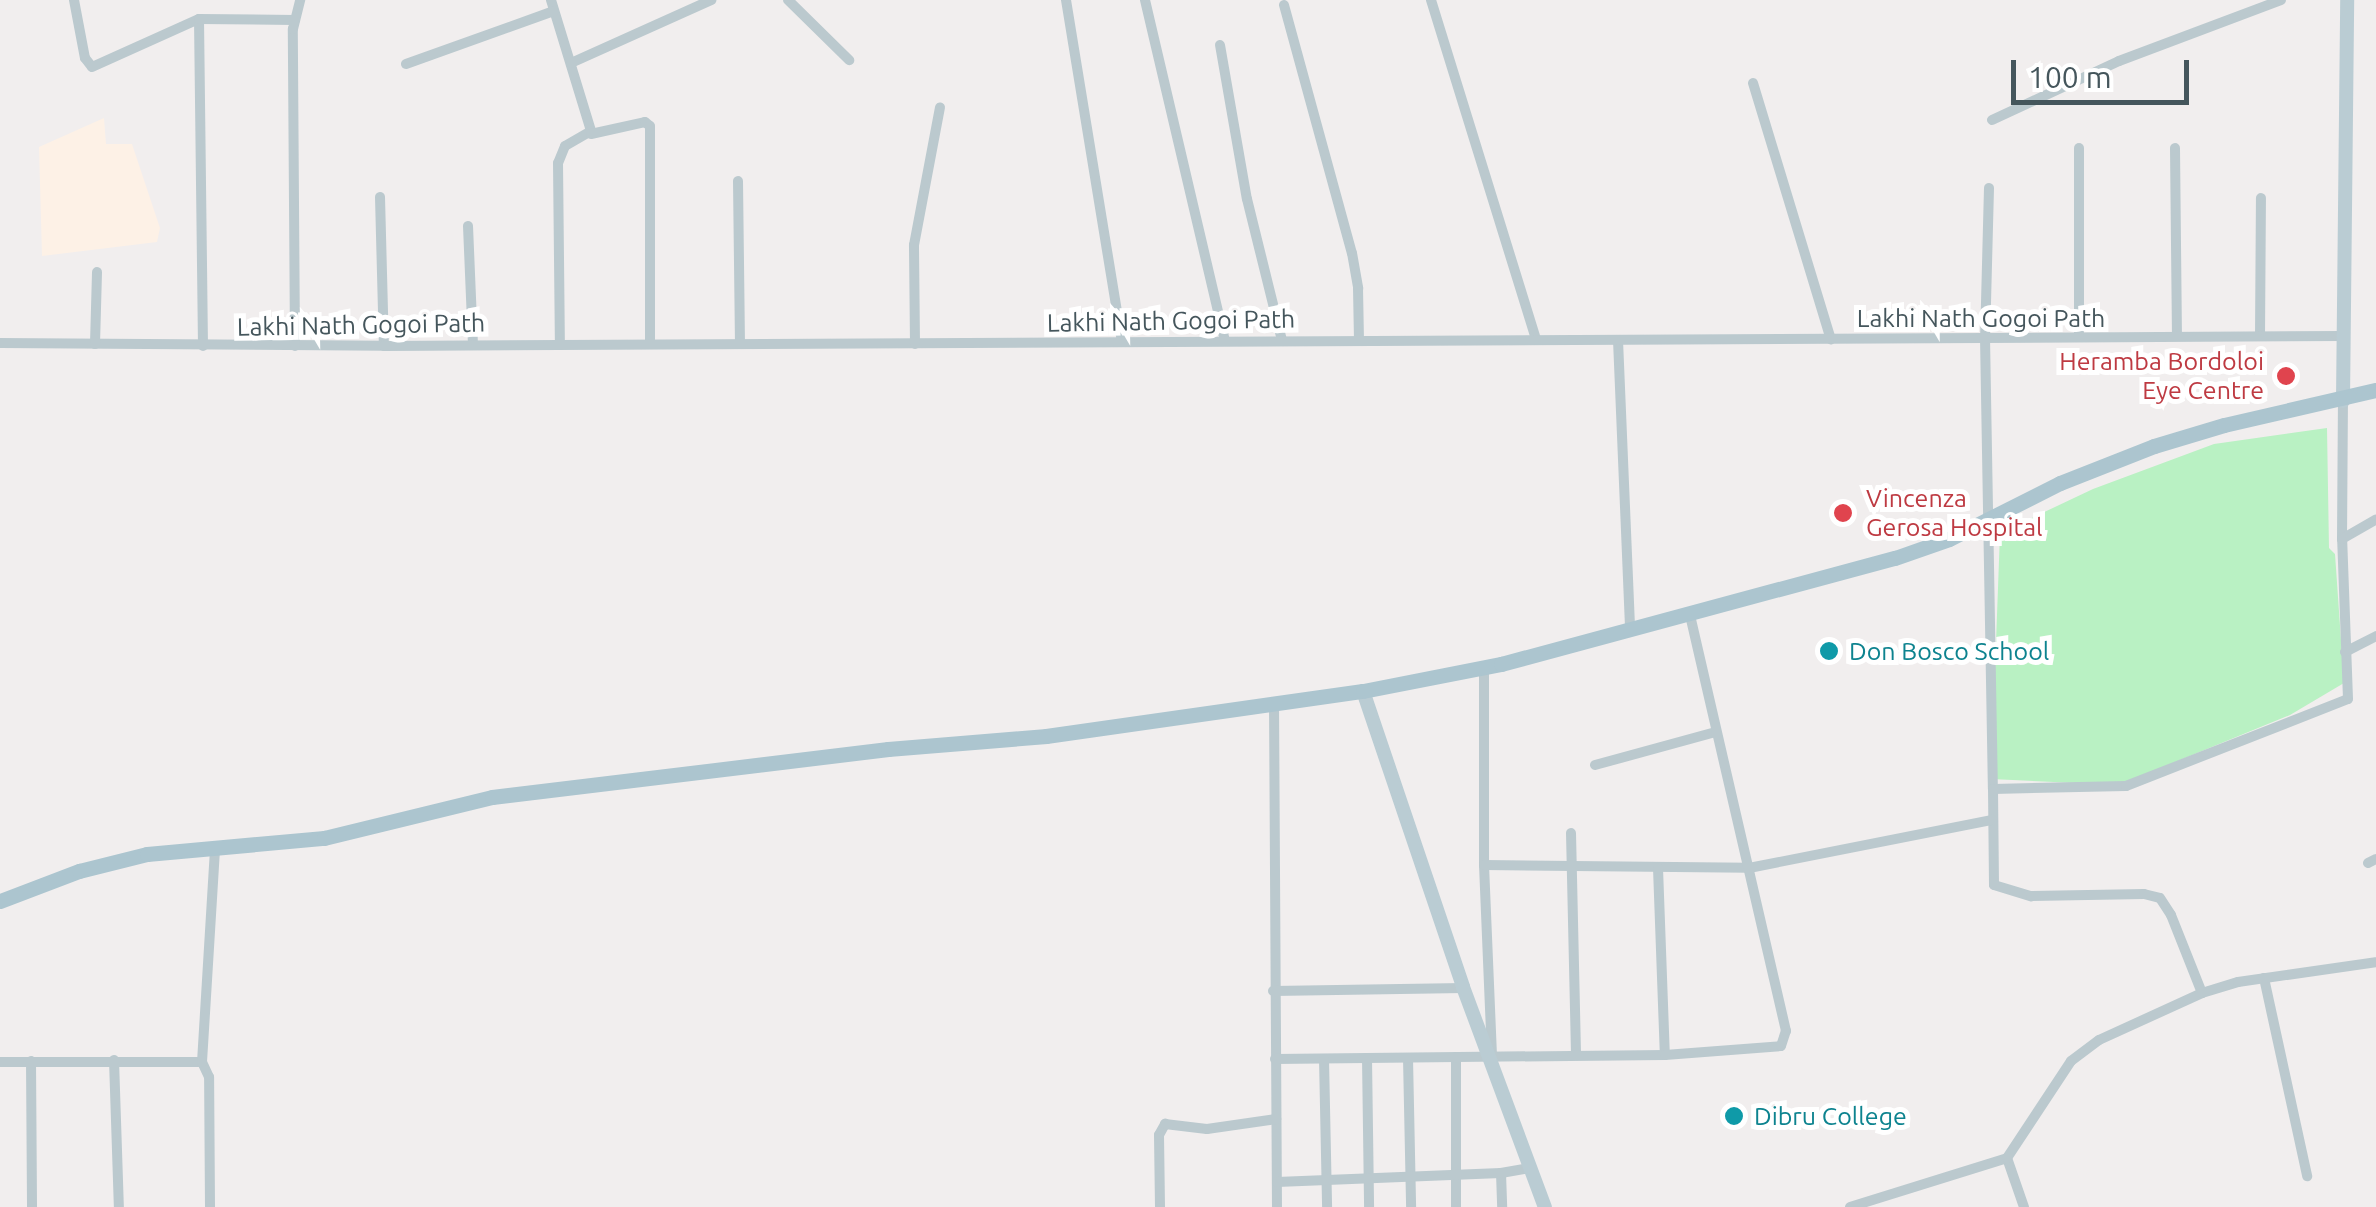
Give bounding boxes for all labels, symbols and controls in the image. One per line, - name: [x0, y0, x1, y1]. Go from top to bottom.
- scale bar: [2016, 40, 2194, 102]
- text: 100 m: [2028, 60, 2112, 94]
- street label: Lakhi Nath Gogoi Path: [1857, 303, 2105, 333]
- street label: Lakhi Nath Gogoi Path: [1047, 304, 1295, 338]
- street label: Lakhi Nath Gogoi Path: [237, 308, 485, 342]
- place label: Heramba Bordoloi Eye Centre: [2059, 347, 2264, 406]
- marker: Heramba Bordoloi Eye Centre: [2273, 363, 2299, 389]
- place label: Vincenza Gerosa Hospital: [1866, 484, 2043, 543]
- marker: Vincenza Gerosa Hospital: [1830, 500, 1856, 526]
- place label: Don Bosco School: [1849, 636, 2049, 666]
- marker: Don Bosco School: [1818, 640, 1840, 662]
- place label: Dibru College: [1754, 1101, 1907, 1131]
- marker: Dibru College: [1723, 1105, 1745, 1127]

